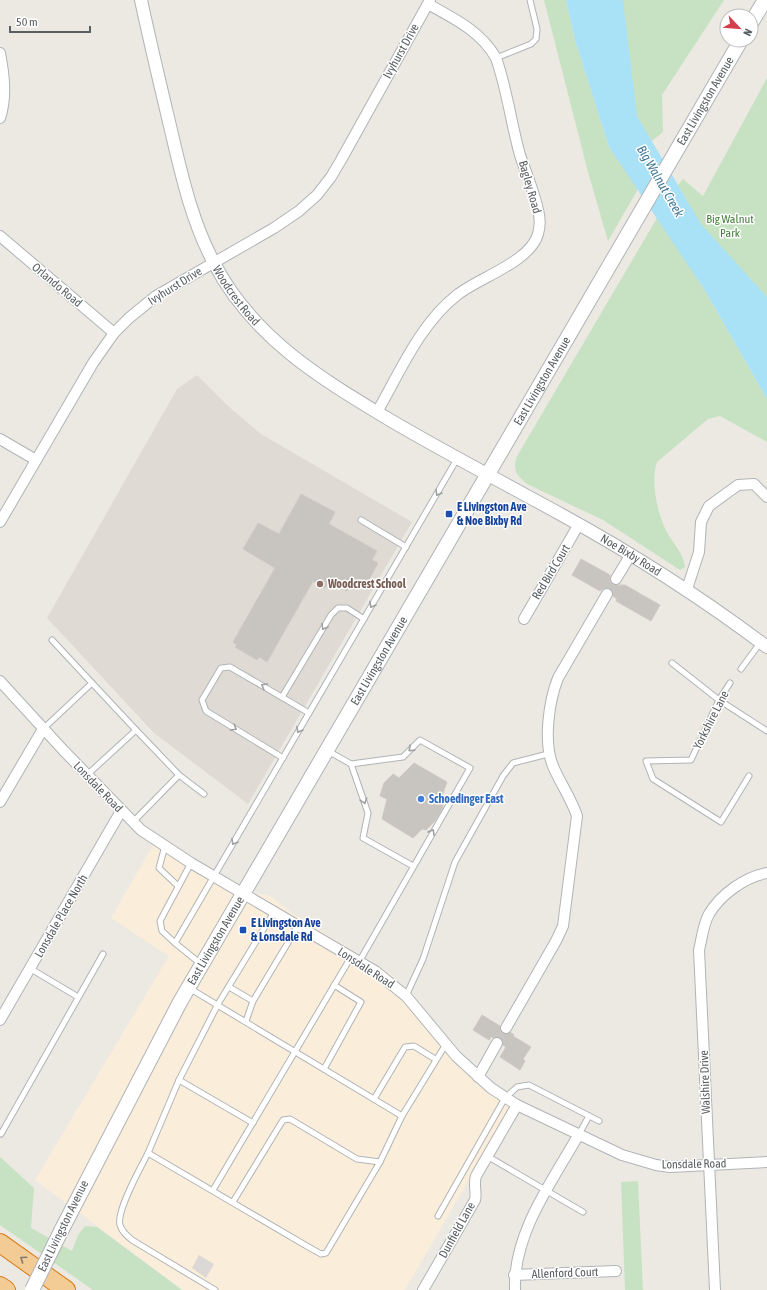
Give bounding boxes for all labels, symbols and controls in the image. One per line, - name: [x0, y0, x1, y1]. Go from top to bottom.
- scale bar: [10, 8, 90, 34]
- north arrow: [719, 8, 759, 48]
- text: 50 m: [16, 15, 38, 29]
- street label: Ivyhurst Drive: [380, 21, 422, 81]
- text: N: [741, 27, 755, 38]
- street label: East Livingston Avenue: [674, 54, 737, 148]
- water label: Big Walnut Creek: [634, 143, 687, 220]
- street label: Bagley Road: [516, 159, 544, 215]
- park label: Big Walnut Park: [706, 212, 754, 240]
- street label: Orlando Road: [29, 260, 85, 310]
- street label: Woodcrest Road: [210, 263, 263, 329]
- street label: Ivyhurst Drive: [146, 264, 204, 308]
- street label: East Livingston Avenue: [511, 334, 573, 428]
- one-way arrow: [435, 489, 442, 496]
- place label: E Livingston Ave & Noe Bixby Rd: [457, 500, 527, 528]
- marker: E Livingston Ave & Noe Bixby Rd: [444, 509, 454, 519]
- street label: Noe Bixby Road: [598, 531, 664, 579]
- street label: Red Bird Court: [529, 541, 573, 602]
- place label: Woodcrest School: [327, 577, 407, 591]
- marker: Woodcrest School: [315, 579, 325, 589]
- one-way arrow: [370, 601, 377, 608]
- street label: East Livingston Avenue: [348, 614, 410, 708]
- one-way arrow: [321, 623, 328, 630]
- one-way arrow: [260, 683, 268, 690]
- street label: Yorkshire Lane: [690, 688, 732, 752]
- one-way arrow: [230, 724, 237, 731]
- one-way arrow: [297, 726, 304, 733]
- one-way arrow: [408, 744, 416, 752]
- street label: Lonsdale Road: [71, 759, 125, 815]
- place label: Schoedinger East: [429, 792, 504, 806]
- marker: Schoedinger East: [416, 794, 426, 804]
- one-way arrow: [359, 798, 367, 805]
- one-way arrow: [428, 829, 435, 837]
- one-way arrow: [232, 838, 239, 845]
- street label: Lonsdale Place North: [32, 872, 90, 960]
- street label: East Livingston Avenue: [184, 894, 247, 988]
- place label: E Livingston Ave & Lonsdale Rd: [251, 916, 321, 944]
- marker: E Livingston Ave & Lonsdale Rd: [238, 925, 248, 935]
- street label: Lonsdale Road: [335, 945, 397, 991]
- street label: Walshire Drive: [697, 1050, 713, 1114]
- street label: Lonsdale Road: [662, 1156, 726, 1172]
- street label: East Livingston Avenue: [35, 1178, 91, 1274]
- street label: Dunfield Lane: [436, 1200, 478, 1260]
- one-way arrow: [20, 1256, 27, 1264]
- street label: Allenford Court: [531, 1265, 599, 1281]

